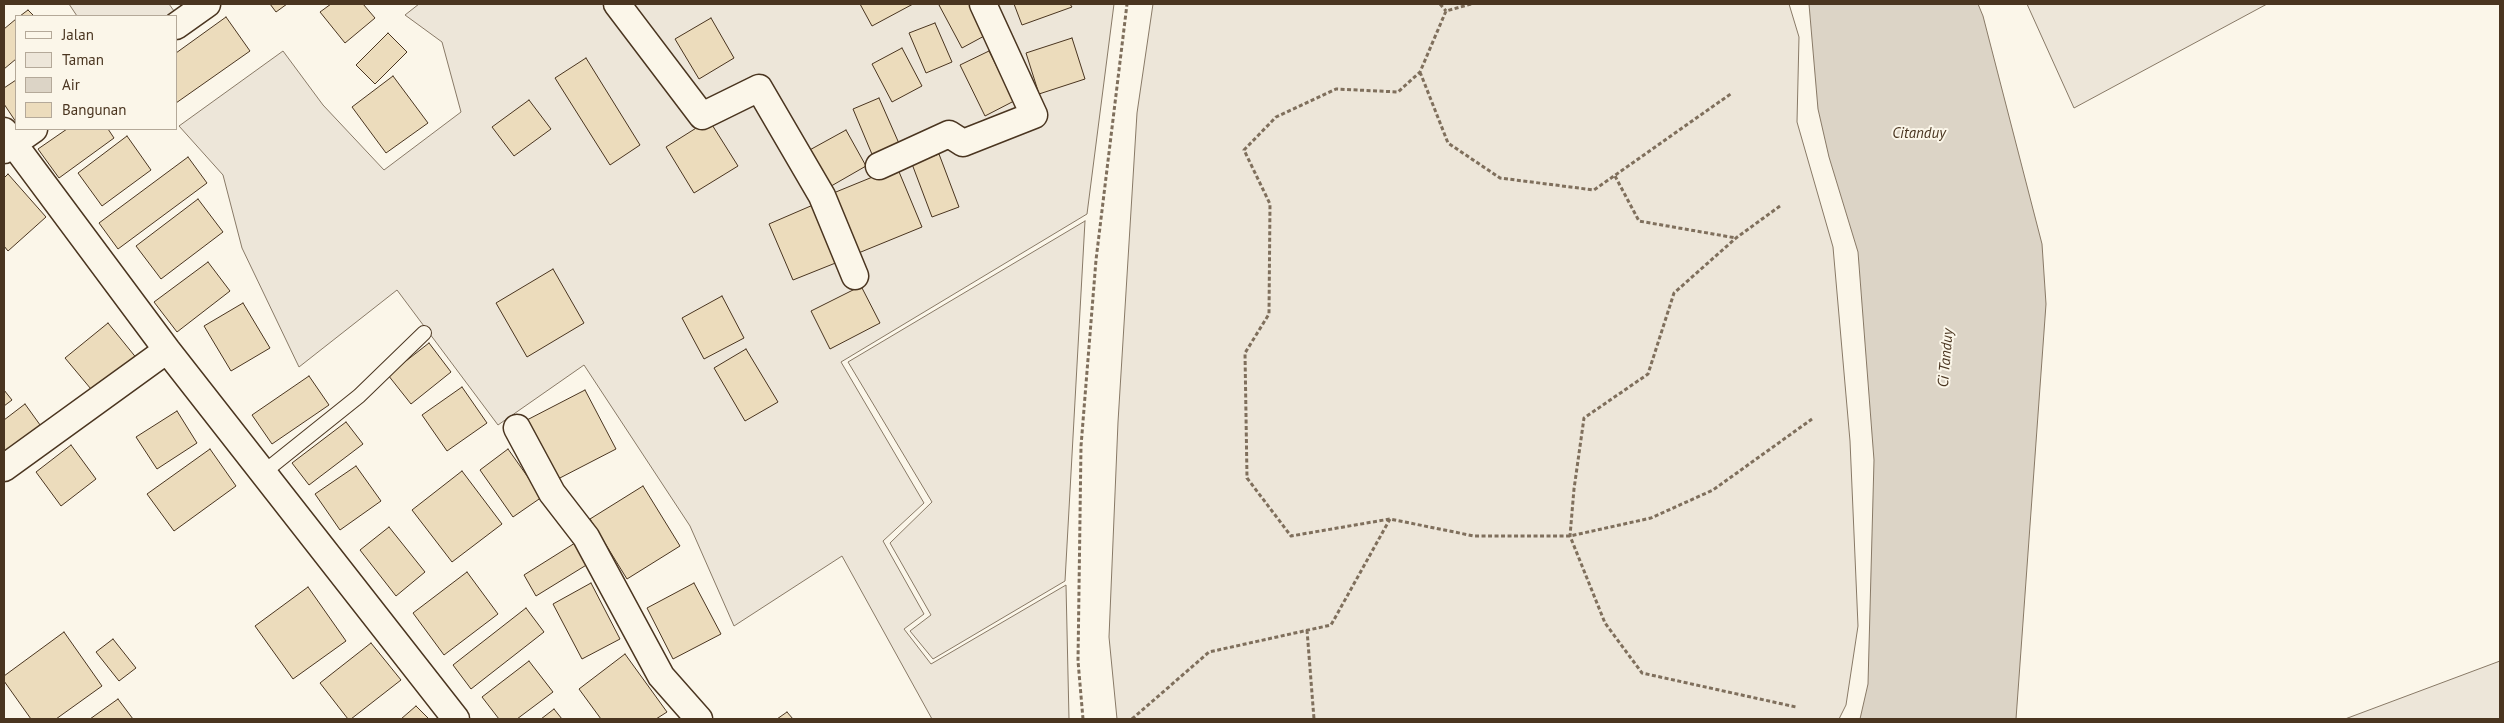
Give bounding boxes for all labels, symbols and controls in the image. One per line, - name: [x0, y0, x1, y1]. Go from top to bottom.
- legend: [15, 15, 178, 130]
- text: Jalan: [62, 25, 94, 44]
- text: Taman: [62, 50, 104, 69]
- text: Air: [62, 75, 80, 94]
- text: Bangunan: [62, 100, 126, 119]
- water label: Citanduy: [1892, 125, 1946, 143]
- water label: Ci Tanduy: [1934, 328, 1958, 388]

